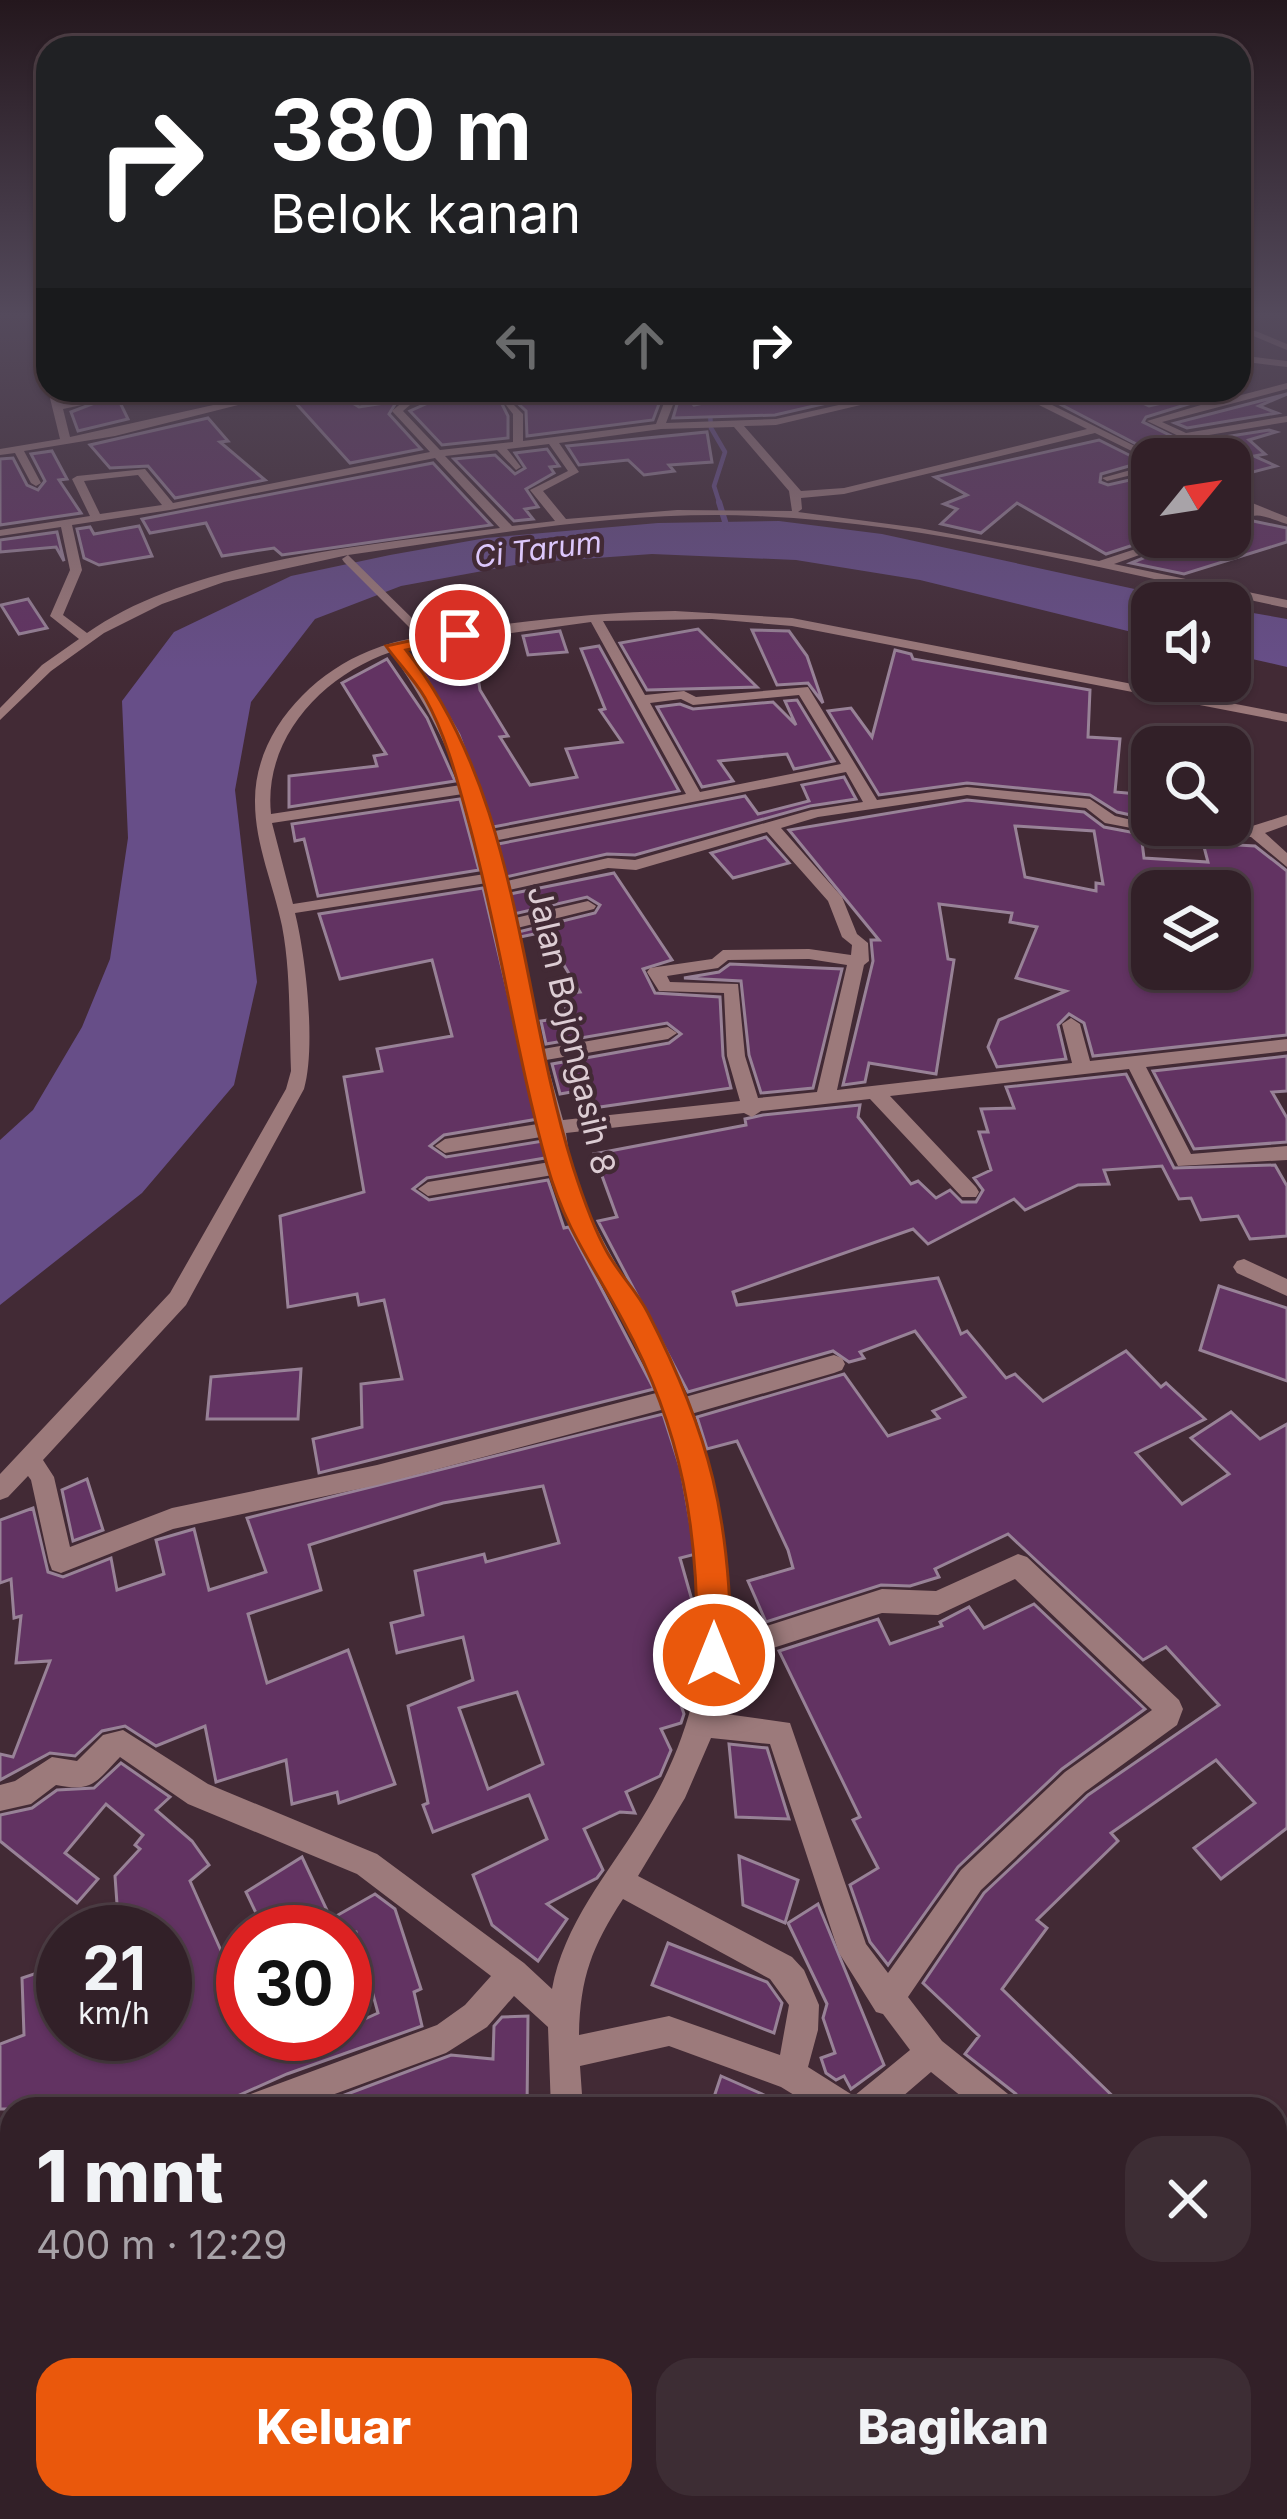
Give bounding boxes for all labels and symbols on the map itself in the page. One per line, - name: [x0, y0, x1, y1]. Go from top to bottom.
- north arrow: [1131, 438, 1251, 558]
- water label: Ci Tarum: [472, 523, 604, 575]
- pin: [409, 584, 511, 686]
- street label: Jalan Bojongasih 8: [519, 882, 625, 1178]
- position arrow: [651, 1592, 777, 1718]
- speed limit sign: 30: [216, 1905, 372, 2061]

